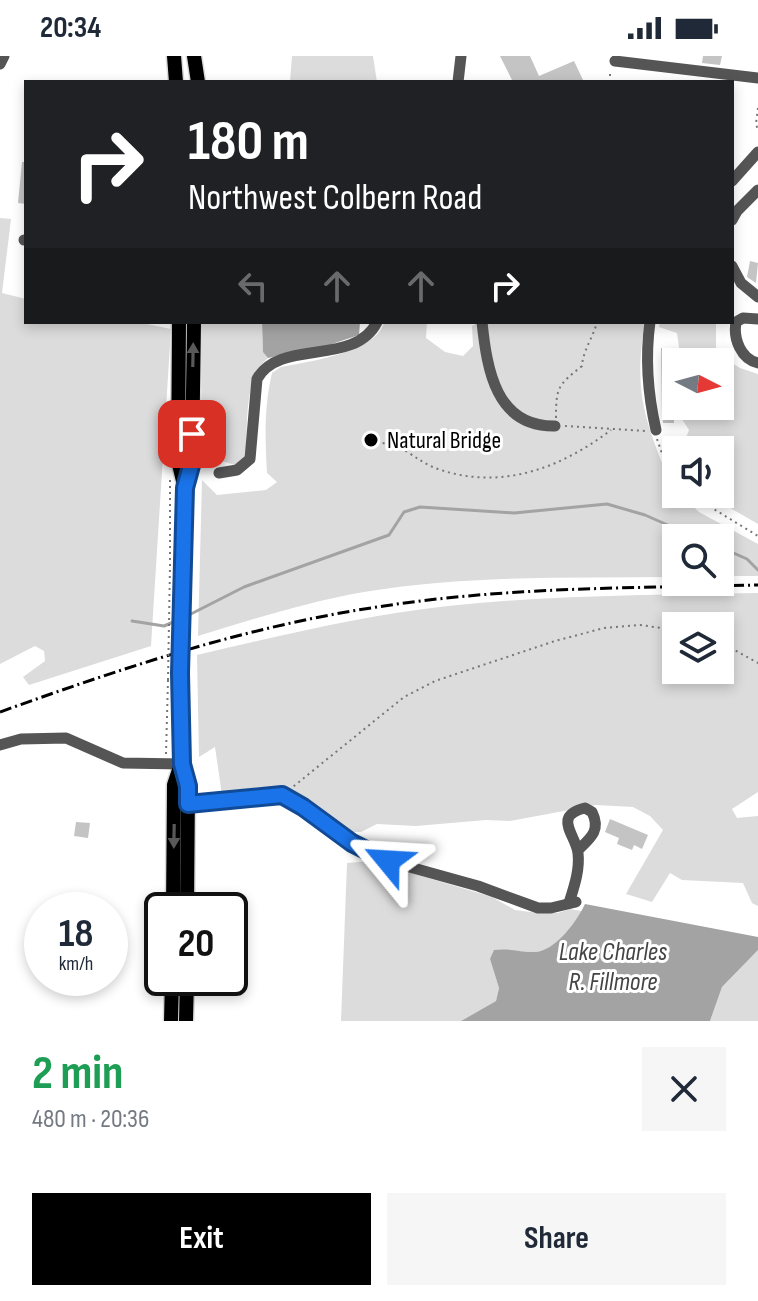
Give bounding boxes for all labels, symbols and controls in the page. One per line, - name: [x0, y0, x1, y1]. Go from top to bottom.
- text: 20:34: [40, 10, 101, 46]
- text: 180 m: [188, 109, 309, 176]
- icon: right: [56, 112, 160, 216]
- text: Northwest Colbern Road: [188, 177, 482, 220]
- icon: left: [231, 264, 275, 308]
- icon: ahead: [315, 264, 359, 308]
- icon: ahead: [399, 264, 443, 308]
- icon: right: [483, 264, 527, 308]
- one-way arrow: [187, 342, 199, 367]
- north arrow: [662, 348, 734, 420]
- map controls: [662, 348, 734, 684]
- pin: [158, 400, 226, 468]
- icon: arrive: [170, 412, 214, 456]
- place label: Natural Bridge: [387, 426, 501, 455]
- marker: Natural Bridge: [362, 431, 380, 449]
- button: sound: [662, 436, 734, 508]
- button: search: [662, 524, 734, 596]
- button: layers: [662, 612, 734, 684]
- position arrow: [346, 819, 430, 903]
- one-way arrow: [168, 824, 180, 849]
- speed limit sign: 20: [144, 892, 248, 996]
- text: 18: [59, 910, 93, 958]
- water label: Lake Charles R. Fillmore: [559, 937, 667, 998]
- text: km/h: [59, 952, 93, 976]
- text: 2 min: [32, 1045, 123, 1102]
- button: close: [642, 1047, 726, 1131]
- text: 480 m · 20:36: [32, 1104, 149, 1135]
- button: Exit: [32, 1193, 371, 1285]
- button: Share: [387, 1193, 726, 1285]

